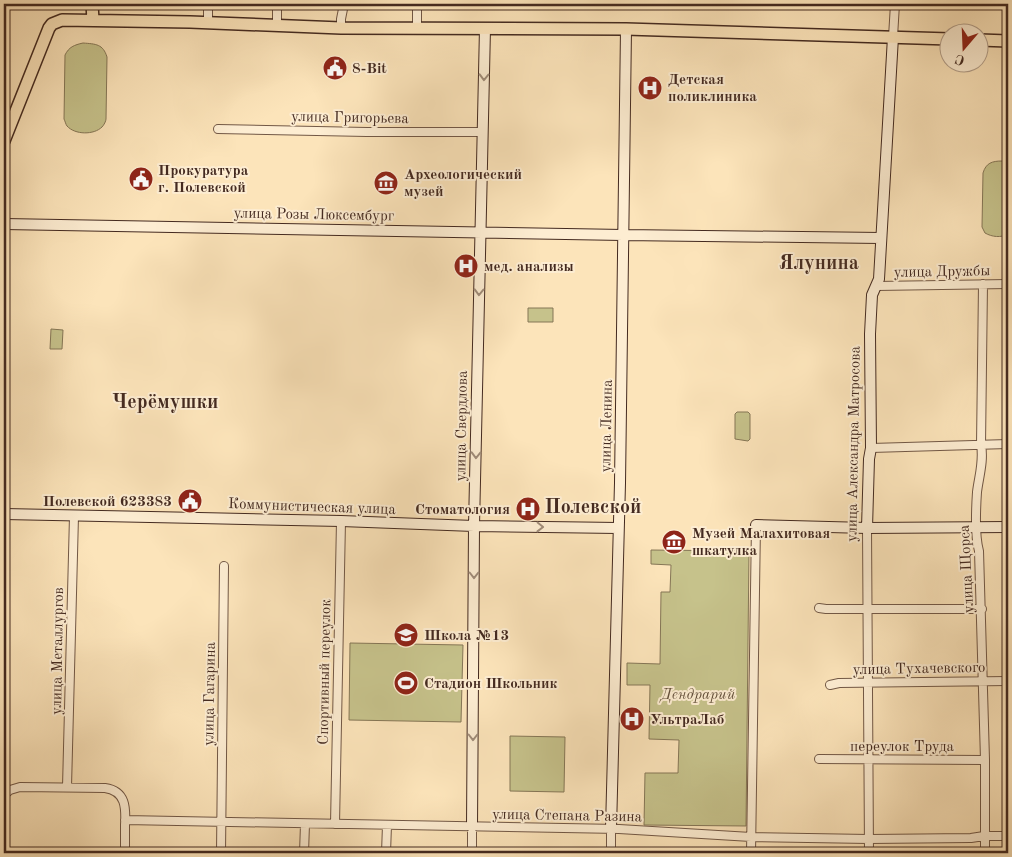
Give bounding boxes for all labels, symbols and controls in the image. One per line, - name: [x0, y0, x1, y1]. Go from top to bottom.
- north arrow: [940, 22, 990, 72]
- text: С: [953, 51, 967, 67]
- public building icon: 8-Bit: [322, 55, 348, 81]
- place label: 8-Bit: [352, 62, 387, 77]
- place label: Детская поликлиника: [668, 73, 757, 105]
- one-way arrow: [479, 74, 489, 81]
- hospital icon: Детская поликлиника: [637, 75, 663, 101]
- street label: улица Григорьева: [291, 110, 409, 127]
- place label: Прокуратура г. Полевской: [158, 164, 249, 196]
- public building icon: Прокуратура г. Полевской: [128, 166, 154, 192]
- place label: Археологический музей: [404, 168, 522, 200]
- museum icon: Археологический музей: [373, 170, 399, 196]
- street label: улица Розы Люксембург: [233, 207, 395, 224]
- hospital icon: мед. анализы: [453, 253, 479, 279]
- district label: Ялунина: [779, 254, 859, 274]
- place label: мед. анализы: [484, 260, 574, 275]
- street label: улица Дружбы: [894, 264, 991, 281]
- one-way arrow: [474, 288, 484, 296]
- street label: улица Александра Матросова: [845, 345, 864, 542]
- street label: улица Свердлова: [454, 370, 471, 482]
- street label: улица Ленина: [599, 379, 616, 473]
- district label: Черёмушки: [112, 393, 218, 413]
- one-way arrow: [470, 451, 481, 459]
- public building icon: Полевской 623383: [177, 488, 203, 514]
- place label: Полевской 623383: [43, 495, 172, 510]
- hospital icon: Стоматология: [515, 496, 541, 522]
- street label: Коммунистическая улица: [228, 497, 397, 518]
- district label: Полевской: [544, 498, 642, 518]
- place label: Стоматология: [415, 503, 510, 518]
- one-way arrow: [537, 522, 545, 532]
- street label: улица Щорса: [958, 524, 977, 613]
- place label: Музей Малахитовая шкатулка: [692, 527, 830, 559]
- museum icon: Музей Малахитовая шкатулка: [661, 529, 687, 555]
- one-way arrow: [469, 571, 479, 579]
- street label: улица Металлургов: [50, 587, 67, 715]
- street label: Спортивный переулок: [317, 599, 334, 745]
- school or university icon: Школа №13: [393, 622, 419, 648]
- place label: Школа №13: [424, 629, 509, 644]
- street label: улица Гагарина: [202, 641, 219, 746]
- street label: улица Тухачевского: [853, 661, 986, 678]
- sports icon: Стадион Школьник: [393, 670, 419, 696]
- place label: Стадион Школьник: [424, 677, 558, 692]
- park label: Дендрарий: [659, 688, 736, 703]
- hospital icon: УльтраЛаб: [619, 706, 645, 732]
- place label: УльтраЛаб: [650, 713, 725, 728]
- one-way arrow: [468, 734, 478, 741]
- street label: переулок Труда: [850, 740, 954, 755]
- street label: улица Степана Разина: [492, 808, 643, 825]

